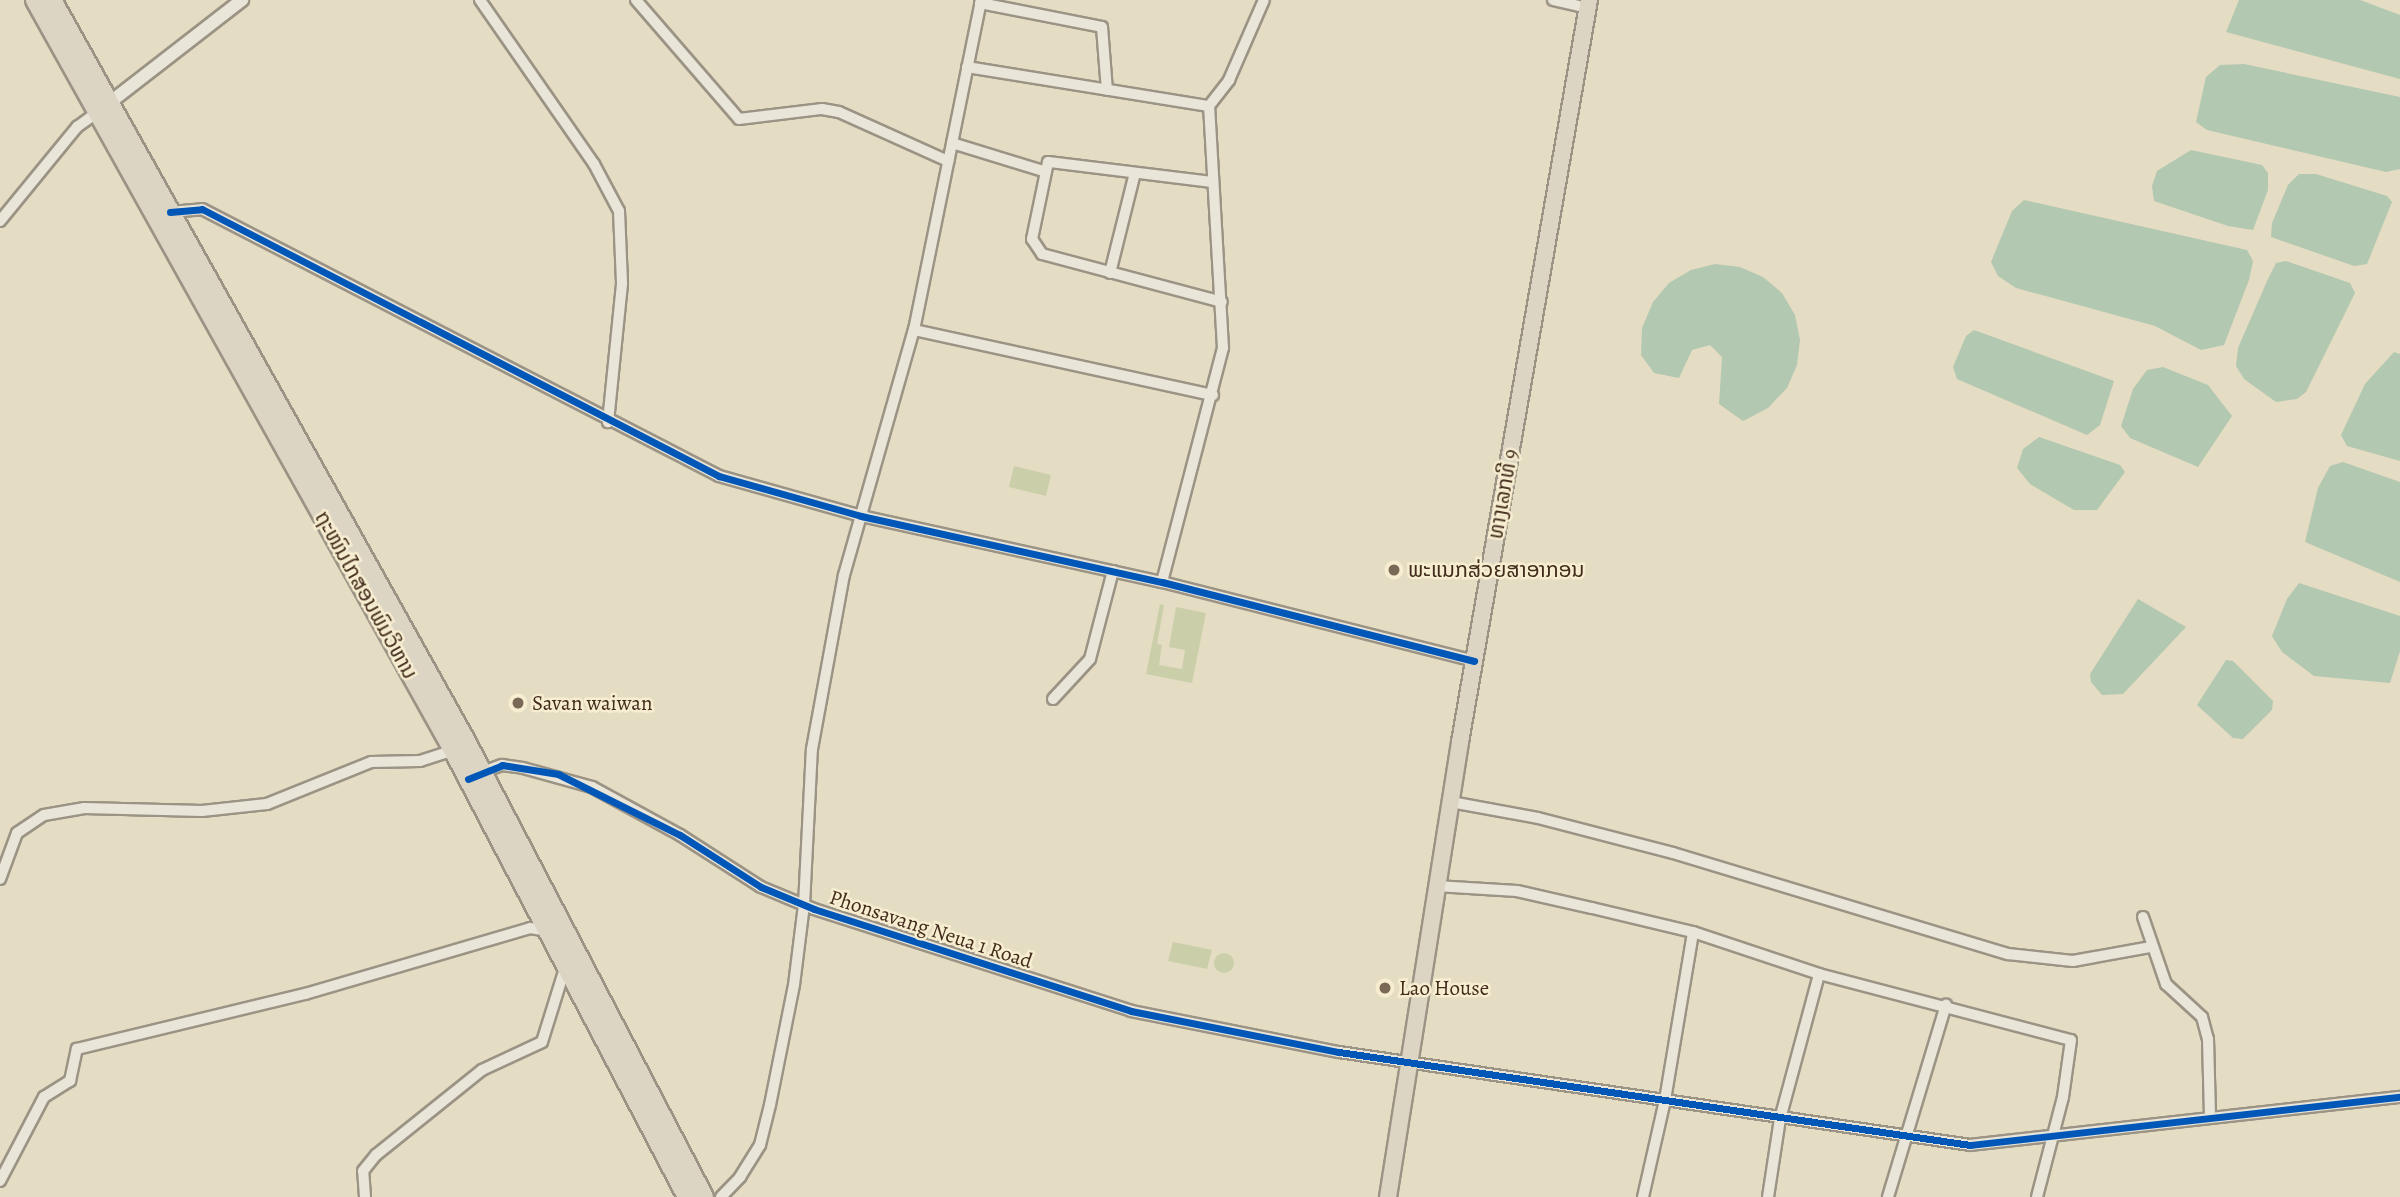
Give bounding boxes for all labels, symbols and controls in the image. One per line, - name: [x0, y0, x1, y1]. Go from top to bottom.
- street label: ທາງເລກທີ 9: [1483, 447, 1523, 541]
- street label: ຖະໜົນໄກສອນພົມວິຫານ: [309, 506, 423, 684]
- place label: ພະແນກສ່ວຍສາອາກອນ: [1408, 557, 1584, 583]
- marker: ພະແນກສ່ວຍສາອາກອນ: [1386, 562, 1402, 578]
- place label: Savan waiwan: [532, 690, 652, 716]
- marker: Savan waiwan: [510, 695, 526, 711]
- street label: Phonsavang Neua 1 Road: [826, 884, 1036, 974]
- place label: Lao House: [1399, 975, 1489, 1001]
- marker: Lao House: [1377, 980, 1393, 996]

